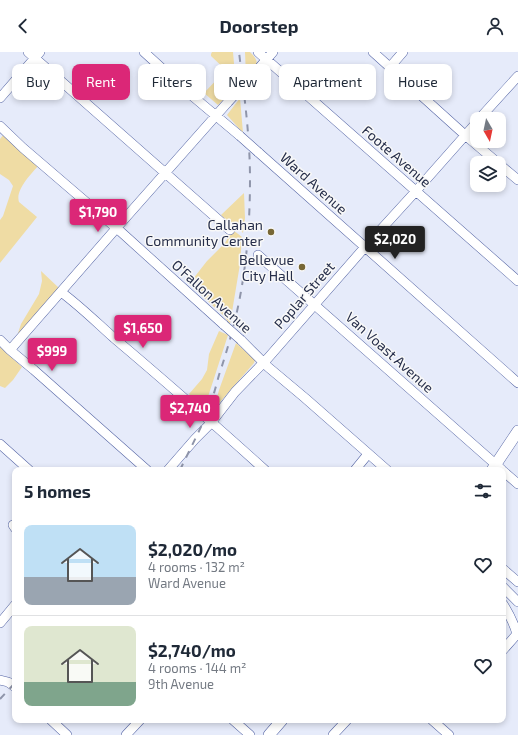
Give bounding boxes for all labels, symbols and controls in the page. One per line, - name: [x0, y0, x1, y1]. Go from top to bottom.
- icon: back: [12, 15, 34, 37]
- text: Doorstep: [219, 15, 299, 37]
- icon: person: [484, 15, 506, 37]
- chip: Buy: [12, 64, 64, 100]
- chip: Rent: [72, 64, 130, 100]
- chip: Filters: [138, 64, 206, 100]
- chip: New: [214, 64, 271, 100]
- chip: Apartment: [279, 64, 376, 100]
- chip: House: [384, 64, 452, 100]
- north arrow: [470, 112, 506, 148]
- map controls: [470, 112, 506, 192]
- street label: Foote Avenue: [359, 121, 435, 191]
- street label: Ward Avenue: [277, 149, 351, 217]
- button: layers: [470, 156, 506, 192]
- pin: $1,790: [65, 199, 131, 233]
- text: $1,790: [79, 204, 117, 220]
- place label: Callahan Community Center: [145, 216, 263, 249]
- pin: $2,020: [362, 226, 428, 260]
- marker: Callahan Community Center: [266, 227, 276, 237]
- text: $2,020: [374, 231, 416, 247]
- place label: Bellevue City Hall: [239, 251, 295, 284]
- street label: O’Fallon Avenue: [169, 256, 255, 336]
- street label: Poplar Street: [270, 258, 338, 332]
- marker: Bellevue City Hall: [297, 262, 307, 272]
- street label: Van Voast Avenue: [342, 308, 438, 396]
- pin: $1,650: [110, 315, 176, 349]
- text: $1,650: [123, 320, 163, 336]
- pin: $999: [28, 338, 76, 372]
- text: $999: [37, 343, 67, 359]
- pin: $2,740: [157, 395, 223, 429]
- text: $2,740: [169, 400, 211, 416]
- icon: filters: [472, 480, 494, 502]
- text: 5 homes: [24, 481, 91, 501]
- text: $2,020/mo: [148, 539, 237, 559]
- icon: home: [56, 541, 104, 589]
- icon: heart: [472, 554, 494, 576]
- text: 4 rooms · 132 m²: [148, 559, 245, 575]
- text: Ward Avenue: [148, 575, 226, 591]
- text: $2,740/mo: [148, 640, 236, 660]
- icon: home: [56, 642, 104, 690]
- icon: heart: [472, 655, 494, 677]
- text: 4 rooms · 144 m²: [148, 660, 246, 676]
- text: 9th Avenue: [148, 676, 214, 692]

